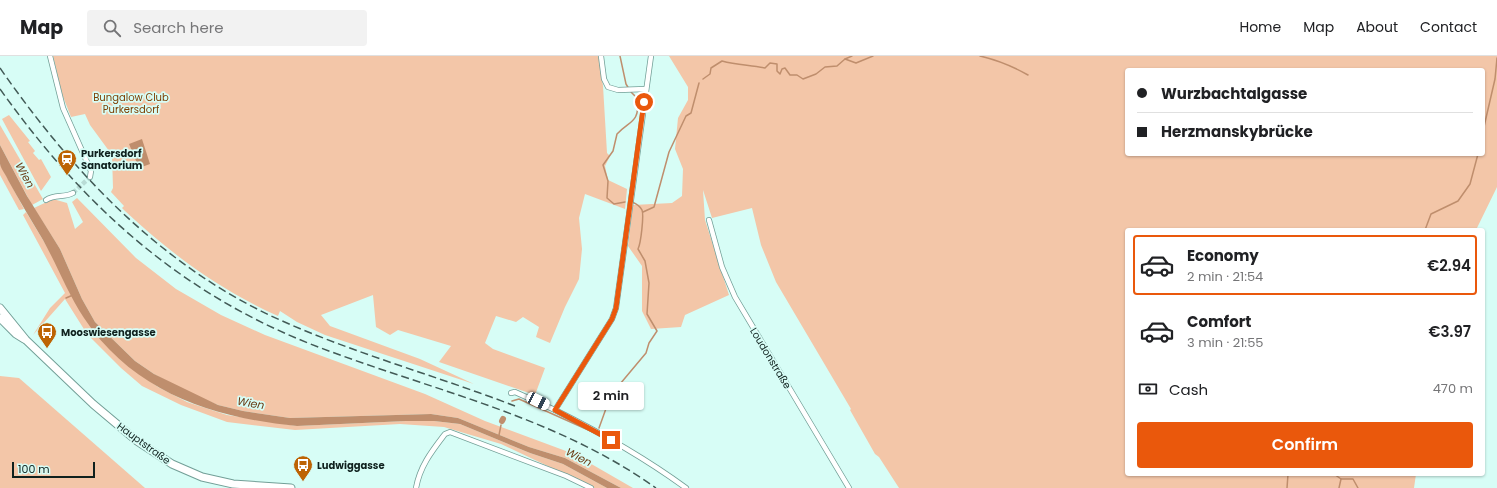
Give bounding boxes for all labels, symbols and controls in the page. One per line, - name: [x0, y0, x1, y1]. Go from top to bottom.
- search box: [87, 10, 367, 46]
- text: Map: [20, 14, 63, 41]
- icon: search: [101, 17, 123, 39]
- text: Search here: [133, 17, 224, 38]
- text: Home: [1239, 17, 1281, 37]
- text: Map: [1303, 17, 1334, 37]
- text: About: [1356, 17, 1398, 37]
- text: Contact: [1420, 17, 1477, 37]
- text: Wurzbachtalgasse: [1161, 83, 1307, 104]
- park label: Bungalow Club Purkersdorf: [93, 90, 169, 117]
- route start: [635, 93, 653, 111]
- text: Herzmanskybrücke: [1161, 121, 1313, 142]
- place label: Purkersdorf Sanatorium: [81, 146, 143, 173]
- station icon: Purkersdorf Sanatorium: [56, 148, 78, 176]
- water label: Wien: [11, 159, 39, 191]
- text: Economy: [1187, 245, 1259, 266]
- icon: car: [1139, 247, 1175, 283]
- text: €2.94: [1427, 255, 1471, 276]
- text: 2 min · 21:54: [1187, 267, 1263, 286]
- text: Comfort: [1187, 311, 1251, 332]
- icon: car: [1139, 313, 1175, 349]
- bus stop icon: Mooswiesengasse: [36, 321, 58, 349]
- text: €3.97: [1429, 321, 1471, 342]
- place label: Mooswiesengasse: [61, 325, 156, 340]
- street label: Loudonstraße: [746, 325, 795, 392]
- text: 3 min · 21:55: [1187, 333, 1263, 352]
- icon: cash: [1137, 378, 1159, 400]
- text: Cash: [1169, 379, 1208, 400]
- text: 470 m: [1433, 379, 1473, 398]
- callout: 2 min: [578, 382, 644, 410]
- text: 2 min: [593, 386, 629, 405]
- car: [525, 390, 551, 412]
- water label: Wien: [236, 393, 266, 413]
- street label: Hauptstraße: [114, 419, 174, 468]
- button: Confirm: [1137, 422, 1473, 468]
- route end: [602, 431, 620, 449]
- water label: Wien: [563, 444, 595, 470]
- bus stop icon: Ludwiggasse: [292, 454, 314, 482]
- place label: Ludwiggasse: [317, 458, 385, 473]
- scale bar: [12, 460, 95, 479]
- text: 100 m: [18, 461, 50, 477]

